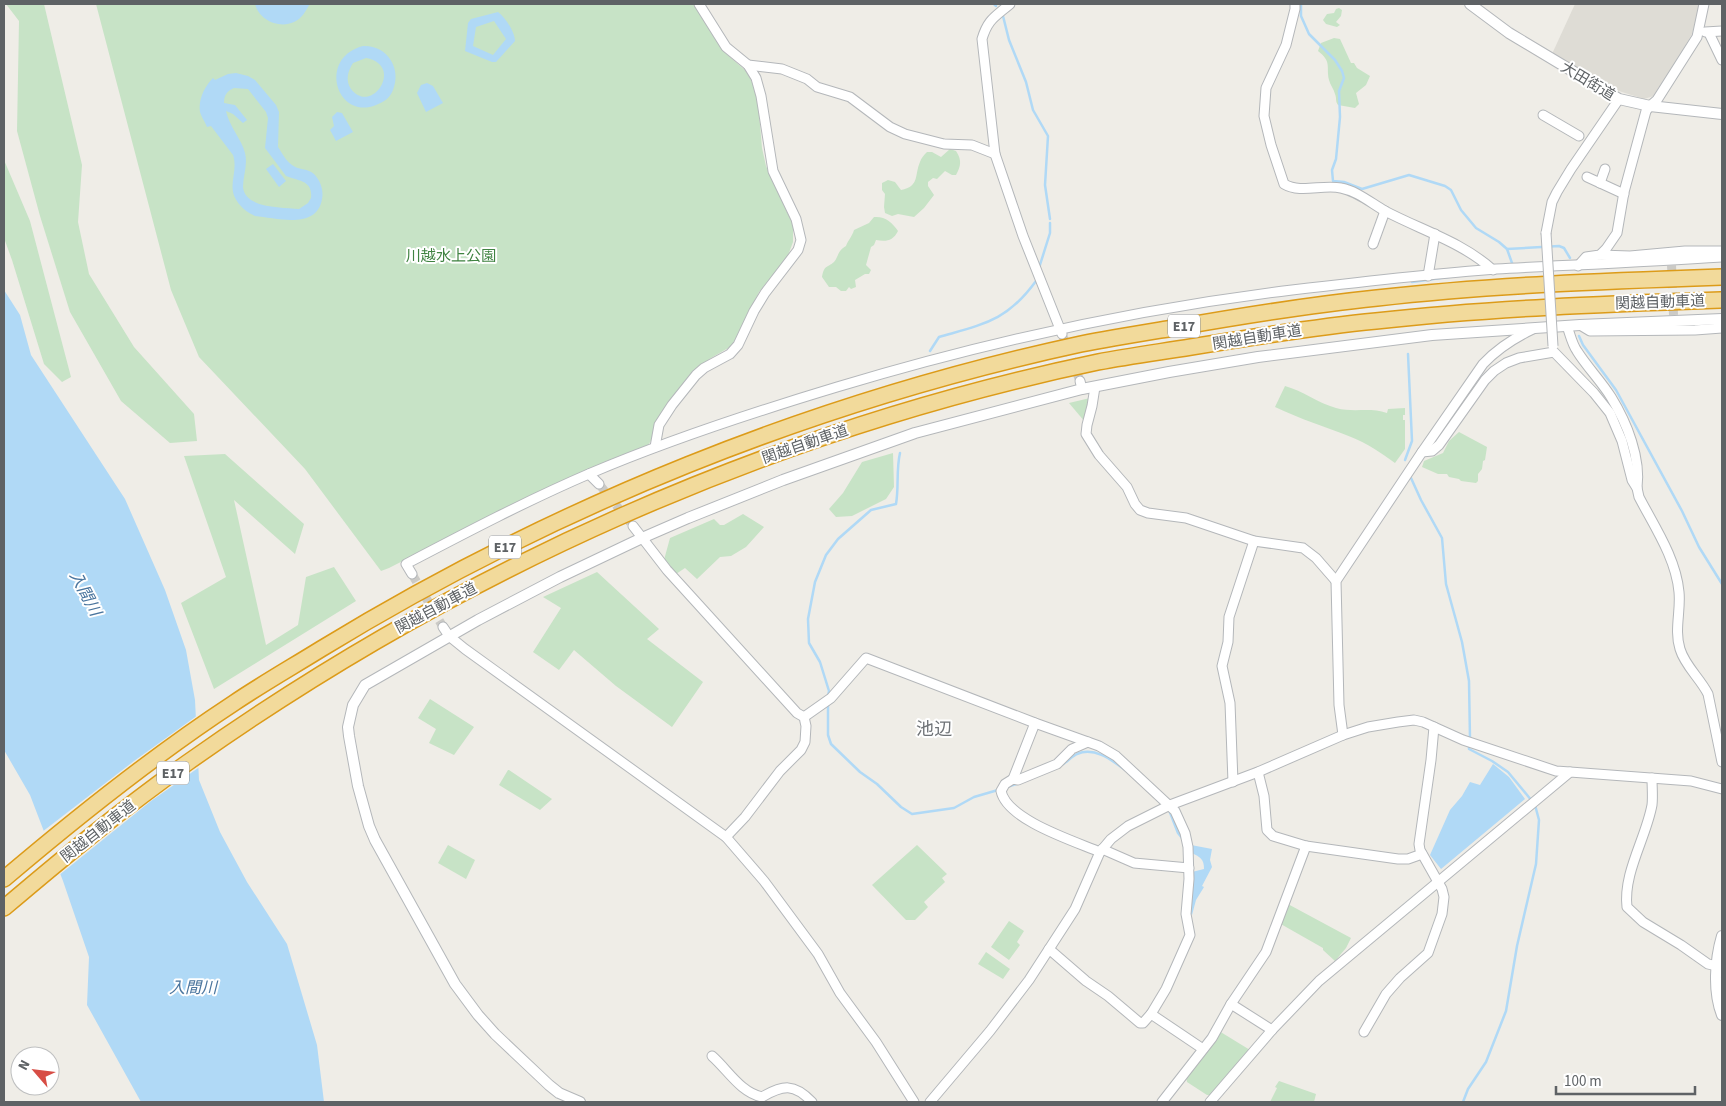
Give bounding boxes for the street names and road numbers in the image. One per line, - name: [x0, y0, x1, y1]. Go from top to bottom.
- street label: 大田街道: [1557, 57, 1619, 106]
- street label: 関越自動車道: [1615, 290, 1705, 315]
- road number: E17: [1168, 314, 1200, 338]
- street label: 関越自動車道: [1211, 320, 1303, 355]
- street label: 関越自動車道: [759, 420, 851, 469]
- road number: E17: [489, 536, 521, 558]
- street label: 関越自動車道: [392, 578, 481, 639]
- road number: E17: [157, 761, 189, 784]
- street label: 関越自動車道: [56, 795, 140, 867]

